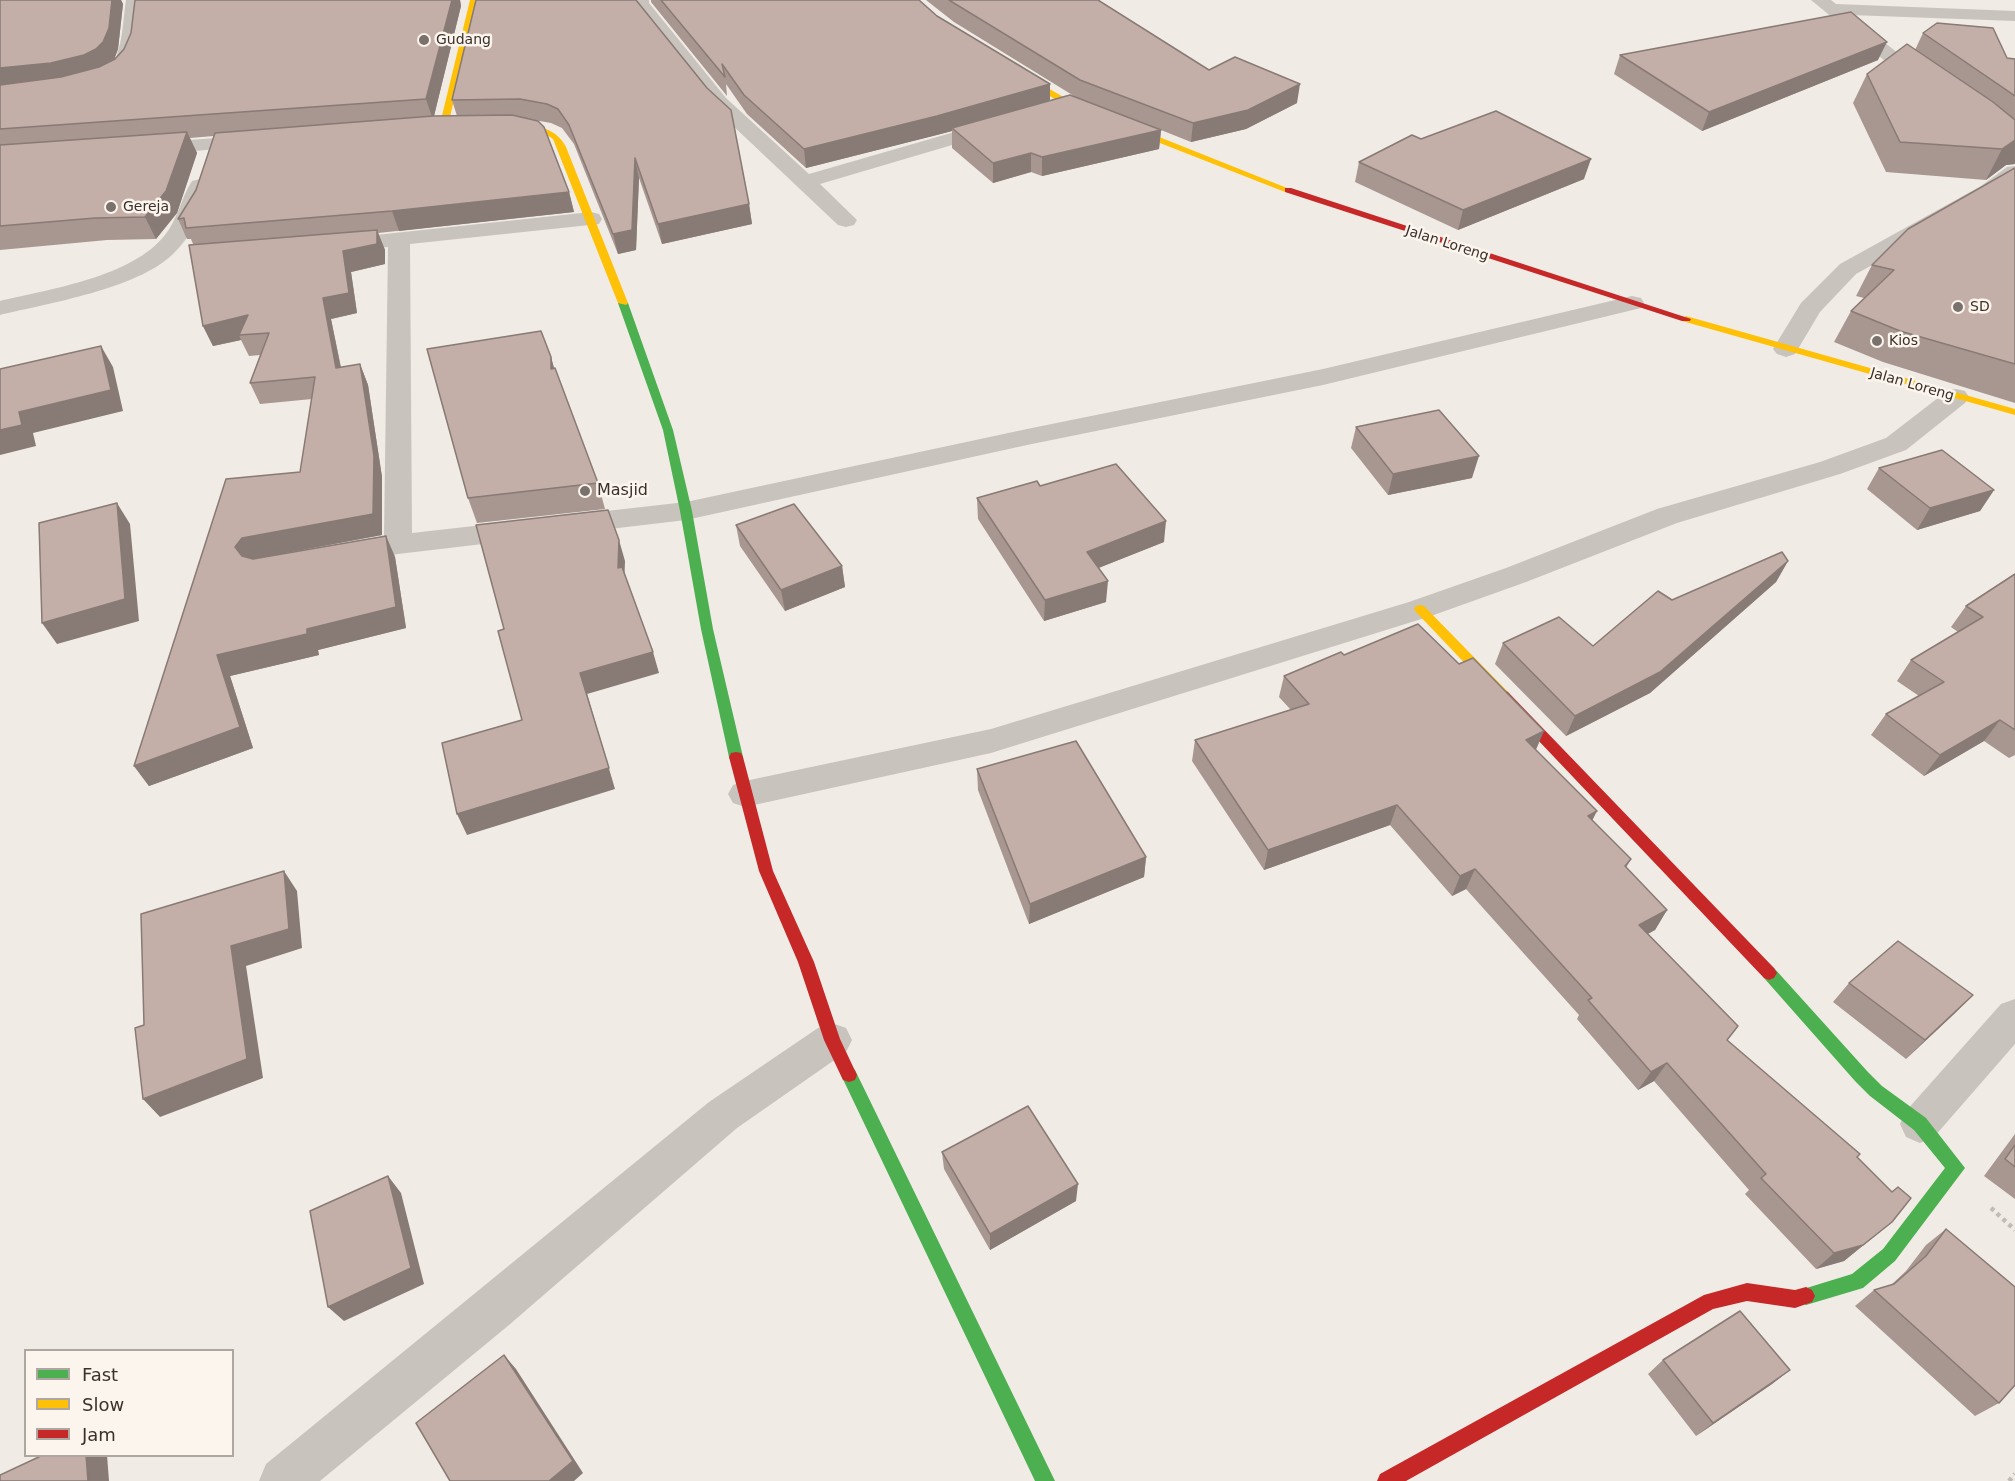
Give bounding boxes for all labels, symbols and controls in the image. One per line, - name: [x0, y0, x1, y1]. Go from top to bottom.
- place label: Gudang: [436, 32, 491, 48]
- marker: Gudang: [417, 33, 431, 47]
- place label: Gereja: [123, 199, 169, 215]
- marker: Gereja: [104, 200, 118, 214]
- street label: Jalan Loreng: [1403, 223, 1491, 265]
- place label: SD: [1970, 299, 1990, 315]
- marker: SD: [1951, 300, 1965, 314]
- place label: Kios: [1889, 333, 1918, 349]
- marker: Kios: [1870, 334, 1884, 348]
- street label: Jalan Loreng: [1868, 365, 1956, 405]
- place label: Masjid: [597, 481, 648, 501]
- marker: Masjid: [578, 484, 592, 498]
- legend: [24, 1349, 234, 1457]
- text: Fast: [82, 1364, 118, 1385]
- text: Slow: [82, 1394, 124, 1415]
- text: Jam: [82, 1424, 116, 1445]

